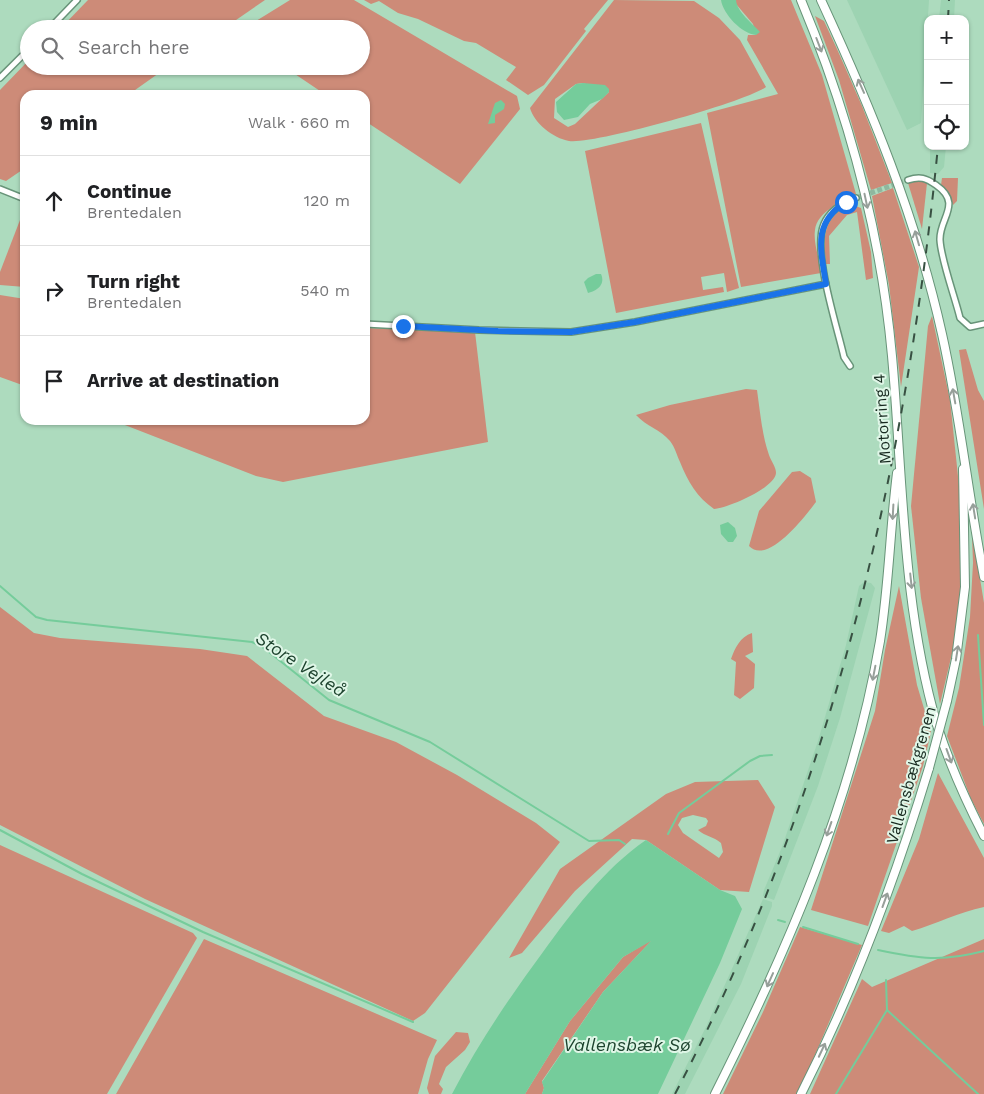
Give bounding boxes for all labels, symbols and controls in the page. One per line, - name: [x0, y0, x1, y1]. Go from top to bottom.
- map controls: [924, 15, 969, 150]
- button: +: [924, 15, 969, 60]
- search box: [20, 20, 370, 75]
- icon: search: [38, 34, 66, 62]
- text: Search here: [78, 36, 189, 59]
- one-way arrow: [815, 37, 824, 53]
- button: −: [924, 60, 969, 105]
- one-way arrow: [855, 79, 865, 94]
- button: locate: [924, 105, 969, 150]
- text: 9 min: [40, 110, 98, 135]
- text: Walk · 660 m: [248, 113, 350, 132]
- text: Continue: [87, 180, 171, 203]
- icon: ahead: [40, 187, 68, 215]
- text: 120 m: [304, 191, 350, 210]
- route start: [835, 191, 858, 214]
- one-way arrow: [862, 192, 871, 208]
- text: Brentedalen: [87, 203, 182, 222]
- one-way arrow: [911, 230, 921, 246]
- text: Turn right: [87, 270, 180, 293]
- icon: right: [40, 277, 68, 305]
- text: 540 m: [300, 281, 350, 300]
- text: Brentedalen: [87, 293, 182, 312]
- route end: [392, 315, 415, 338]
- icon: arrive: [40, 367, 68, 395]
- text: Arrive at destination: [87, 369, 279, 392]
- street label: Motorring 4: [869, 373, 895, 465]
- one-way arrow: [949, 388, 959, 404]
- one-way arrow: [889, 503, 898, 519]
- one-way arrow: [969, 504, 979, 520]
- one-way arrow: [906, 573, 916, 589]
- water label: Store Vejleå: [252, 627, 350, 701]
- one-way arrow: [952, 645, 962, 661]
- one-way arrow: [868, 664, 878, 680]
- street label: Vallensbækgrenen: [882, 704, 940, 846]
- one-way arrow: [945, 748, 954, 764]
- one-way arrow: [824, 821, 834, 837]
- one-way arrow: [881, 893, 890, 908]
- one-way arrow: [764, 972, 774, 987]
- water label: Vallensbæk Sø: [563, 1034, 691, 1055]
- one-way arrow: [818, 1043, 828, 1058]

